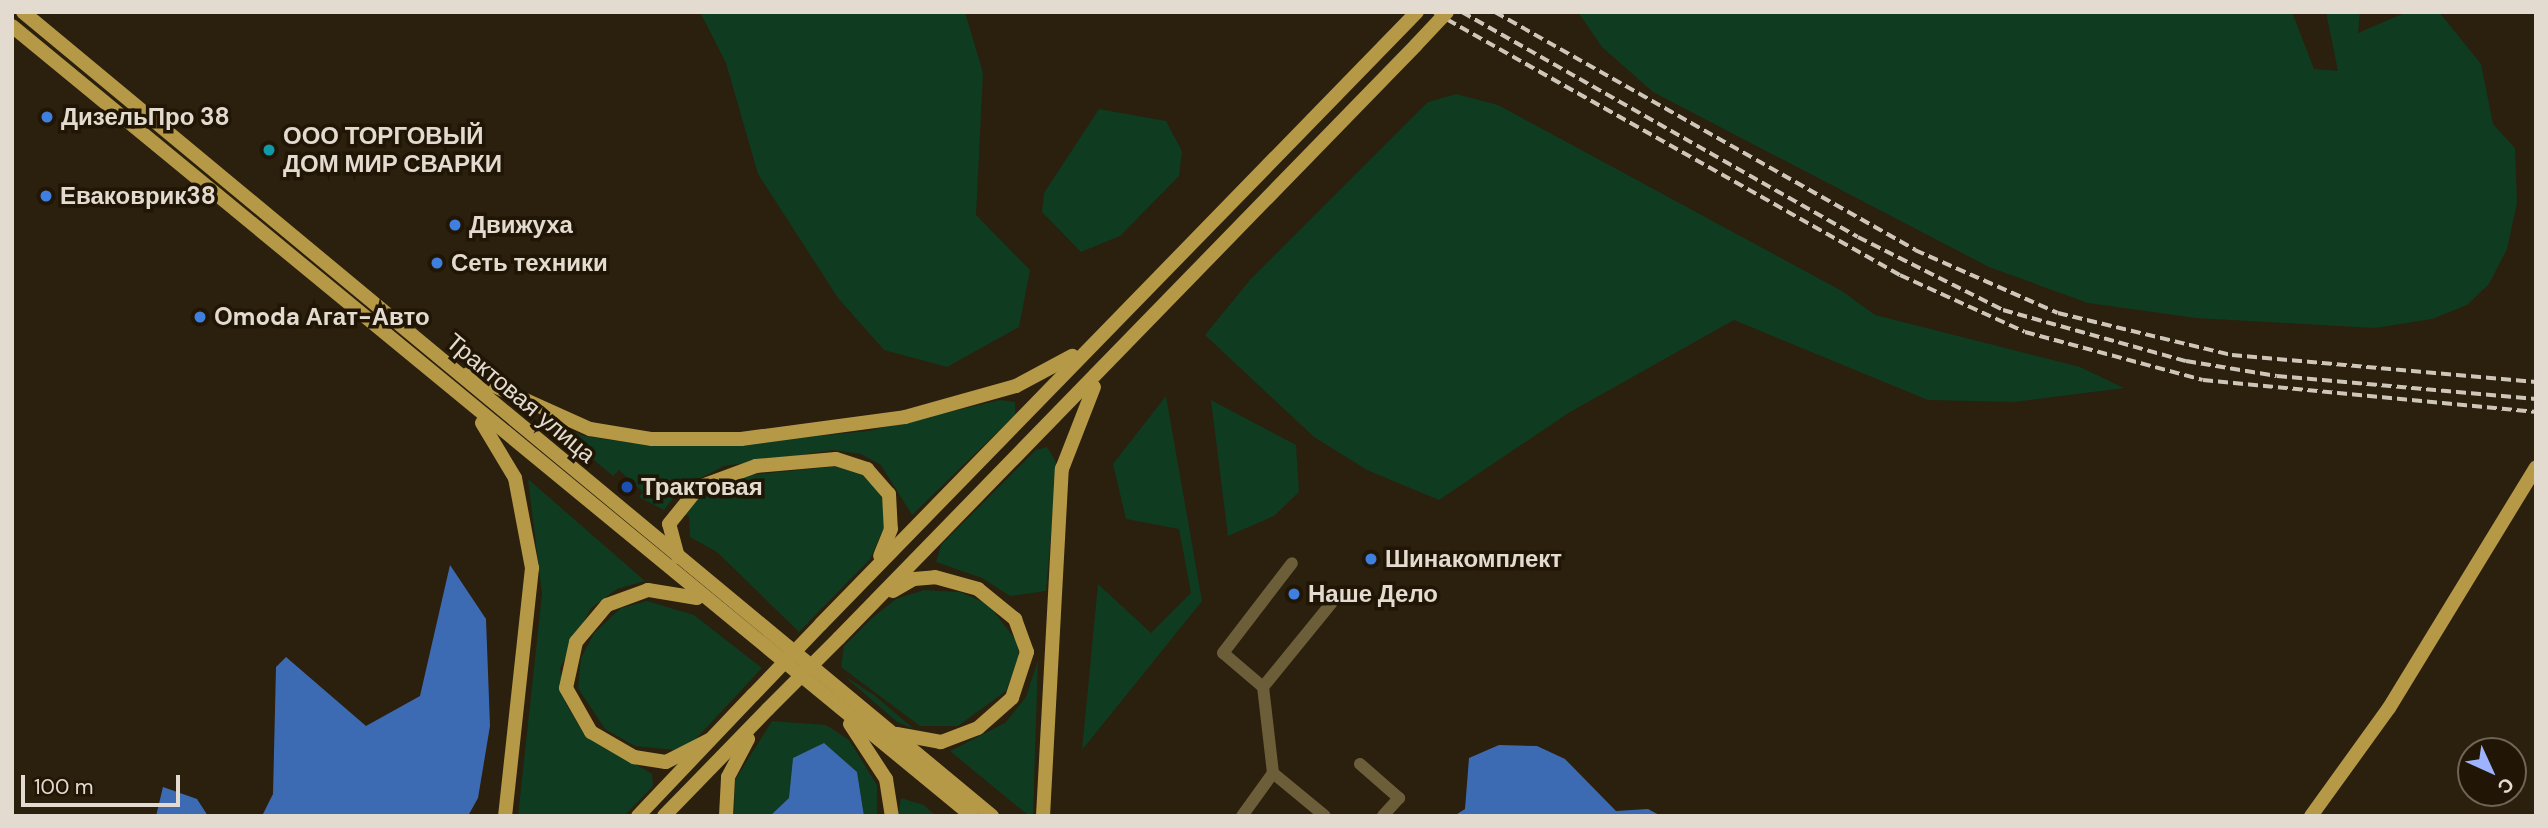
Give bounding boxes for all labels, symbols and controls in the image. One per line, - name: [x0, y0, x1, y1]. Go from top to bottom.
- place label: ДизельПро 38: [61, 103, 230, 131]
- marker: ДизельПро 38: [39, 109, 55, 125]
- place label: ООО ТОРГОВЫЙ ДОМ МИР СВАРКИ: [283, 122, 502, 178]
- marker: ООО ТОРГОВЫЙ ДОМ МИР СВАРКИ: [261, 142, 277, 158]
- place label: Еваковрик38: [60, 182, 216, 210]
- marker: Еваковрик38: [38, 188, 54, 204]
- place label: Движуха: [469, 211, 573, 239]
- marker: Движуха: [447, 217, 463, 233]
- place label: Сеть техники: [451, 249, 608, 277]
- marker: Сеть техники: [429, 255, 445, 271]
- place label: Omoda Агат-Авто: [214, 303, 430, 331]
- marker: Omoda Агат-Авто: [192, 309, 208, 325]
- street label: Трактовая улица: [440, 327, 602, 469]
- place label: Трактовая: [641, 473, 763, 501]
- marker: Трактовая: [619, 479, 635, 495]
- place label: Шинакомплект: [1385, 545, 1562, 573]
- marker: Шинакомплект: [1363, 551, 1379, 567]
- place label: Наше Дело: [1308, 580, 1438, 608]
- marker: Наше Дело: [1286, 586, 1302, 602]
- north arrow: [2457, 737, 2527, 807]
- scale bar: [24, 762, 184, 806]
- text: С: [2492, 772, 2519, 799]
- text: 100 m: [34, 773, 94, 801]

